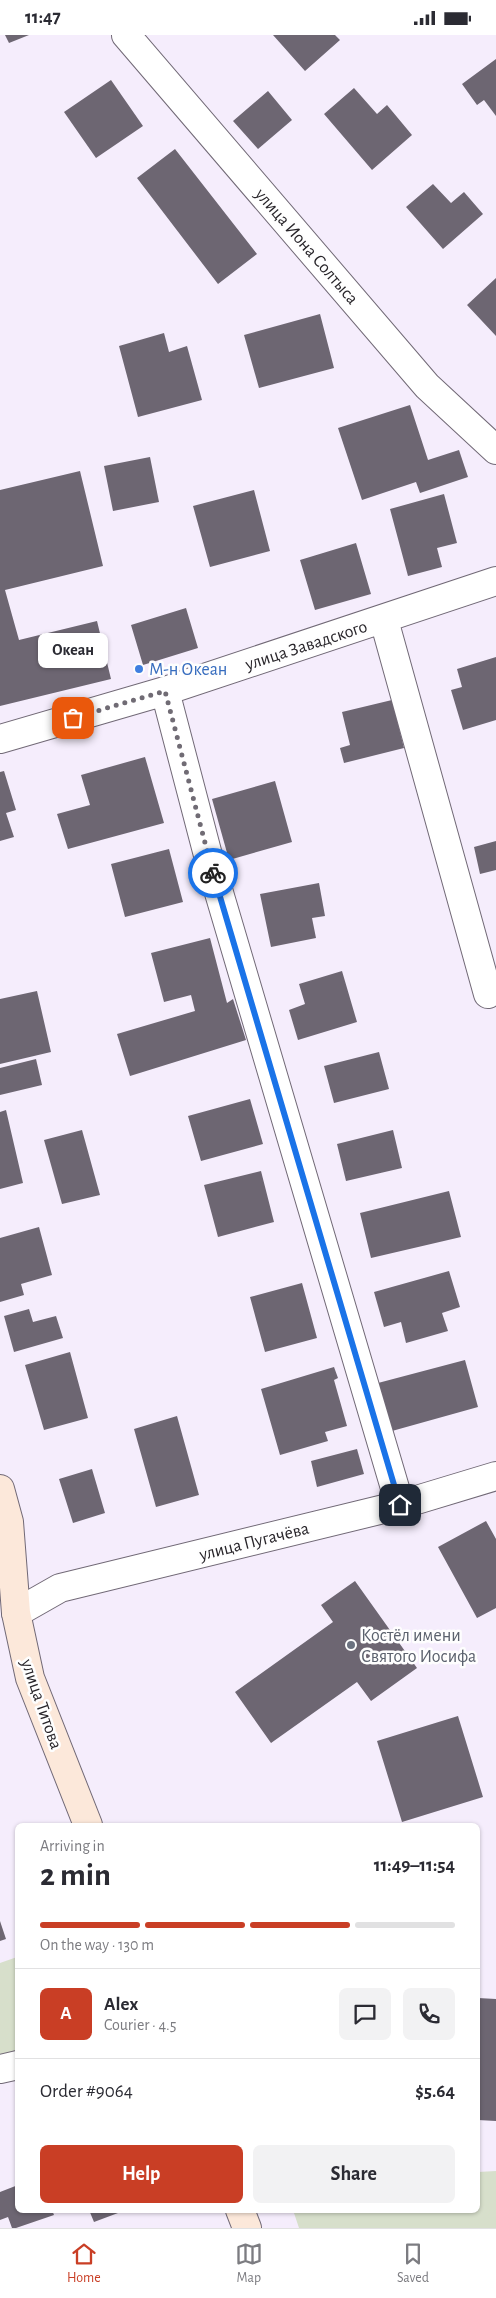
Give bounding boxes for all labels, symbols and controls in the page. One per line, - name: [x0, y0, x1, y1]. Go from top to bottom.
- text: 11:47: [25, 8, 61, 27]
- street label: улица Иона Солтыса: [251, 184, 361, 308]
- street label: улица Завадского: [242, 618, 369, 674]
- callout: Океан: [38, 633, 108, 668]
- text: Океан: [52, 642, 94, 658]
- place label: М-н Океан: [149, 661, 227, 679]
- marker: М-н Океан: [133, 663, 145, 675]
- pin: [52, 697, 94, 739]
- icon: bag: [59, 704, 87, 732]
- courier: [188, 848, 238, 898]
- icon: bike: [199, 859, 227, 887]
- pin: [379, 1484, 421, 1526]
- icon: home: [386, 1491, 414, 1519]
- street label: улица Пугачёва: [197, 1520, 311, 1565]
- place label: Костёл имени Святого Иосифа: [361, 1627, 476, 1666]
- marker: Костёл имени Святого Иосифа: [345, 1639, 357, 1651]
- street label: улица Титова: [17, 1656, 65, 1752]
- text: Arriving in: [40, 1838, 105, 1854]
- text: 11:49–11:54: [374, 1856, 455, 1875]
- text: 2 min: [40, 1859, 111, 1891]
- text: On the way · 130 m: [40, 1937, 154, 1953]
- button: chat: [339, 1988, 391, 2040]
- button: phone: [403, 1988, 455, 2040]
- text: Alex: [104, 1995, 138, 2014]
- text: A: [60, 2004, 72, 2023]
- text: Courier · 4.5: [104, 2017, 176, 2033]
- text: Order #9064: [40, 2082, 133, 2101]
- text: $5.64: [415, 2082, 455, 2101]
- button: Help: [40, 2145, 243, 2203]
- button: Share: [253, 2145, 455, 2203]
- tab: Home: [67, 2240, 101, 2287]
- tab: Map: [235, 2240, 263, 2287]
- tab: Saved: [397, 2240, 429, 2287]

